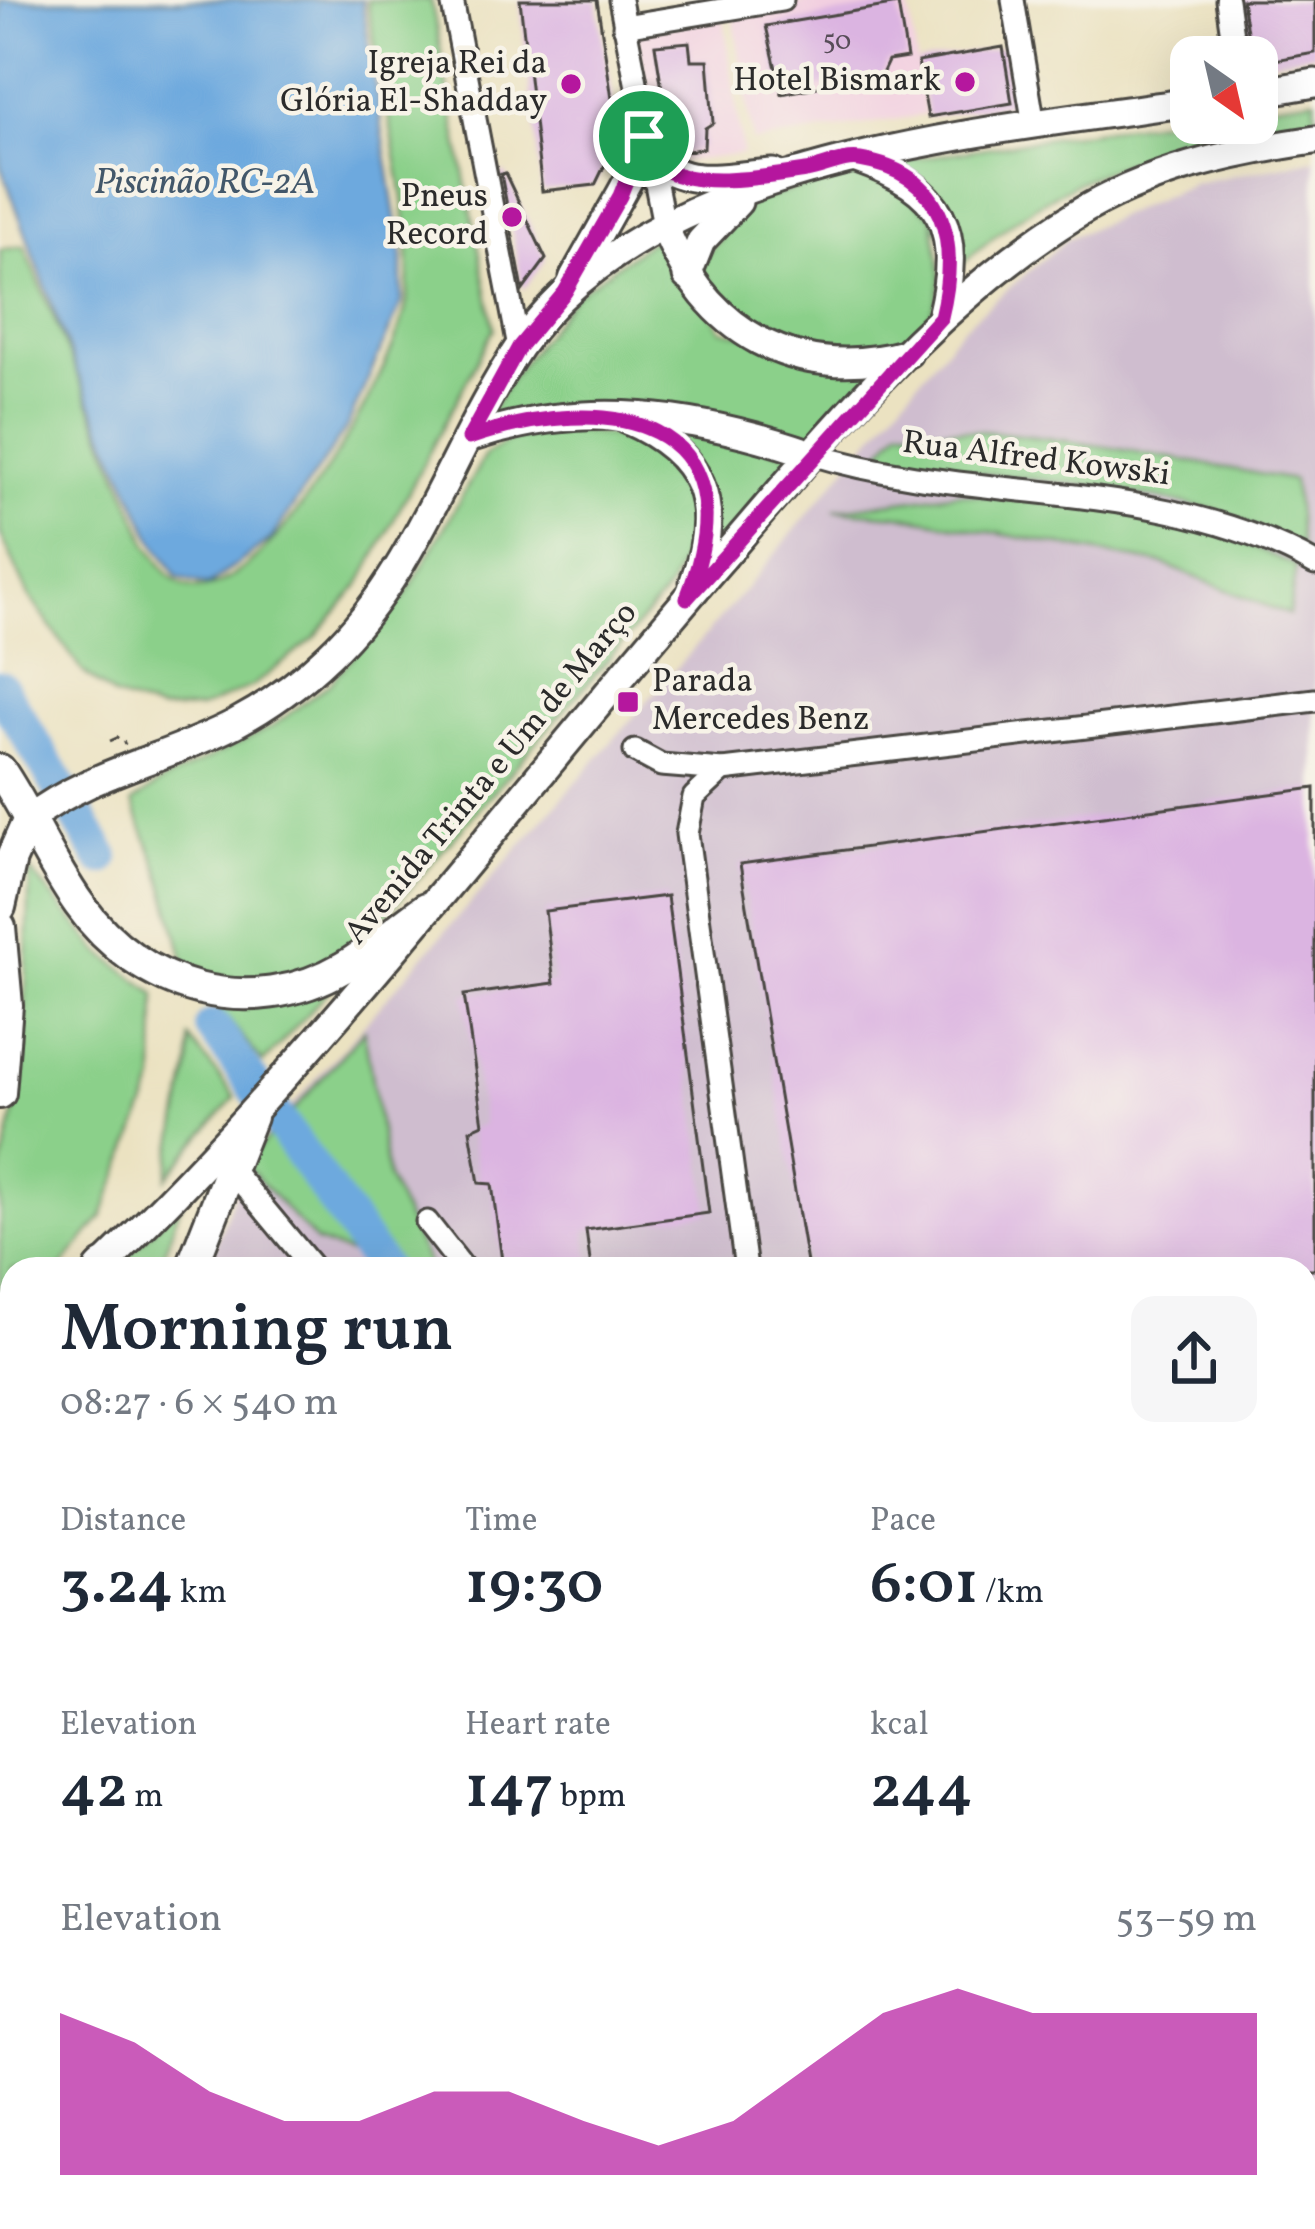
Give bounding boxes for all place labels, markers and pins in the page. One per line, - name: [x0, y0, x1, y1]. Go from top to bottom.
- place label: Igreja Rei da Glória El-Shadday: [280, 42, 547, 126]
- place label: Hotel Bismark: [733, 59, 941, 105]
- marker: Hotel Bismark: [952, 69, 978, 95]
- marker: Igreja Rei da Glória El-Shadday: [558, 71, 584, 97]
- pin: [593, 85, 695, 187]
- place label: Pneus Record: [386, 175, 488, 259]
- marker: Pneus Record: [499, 204, 525, 230]
- place label: Parada Mercedes Benz: [652, 660, 869, 744]
- marker: Parada Mercedes Benz: [615, 689, 641, 715]

